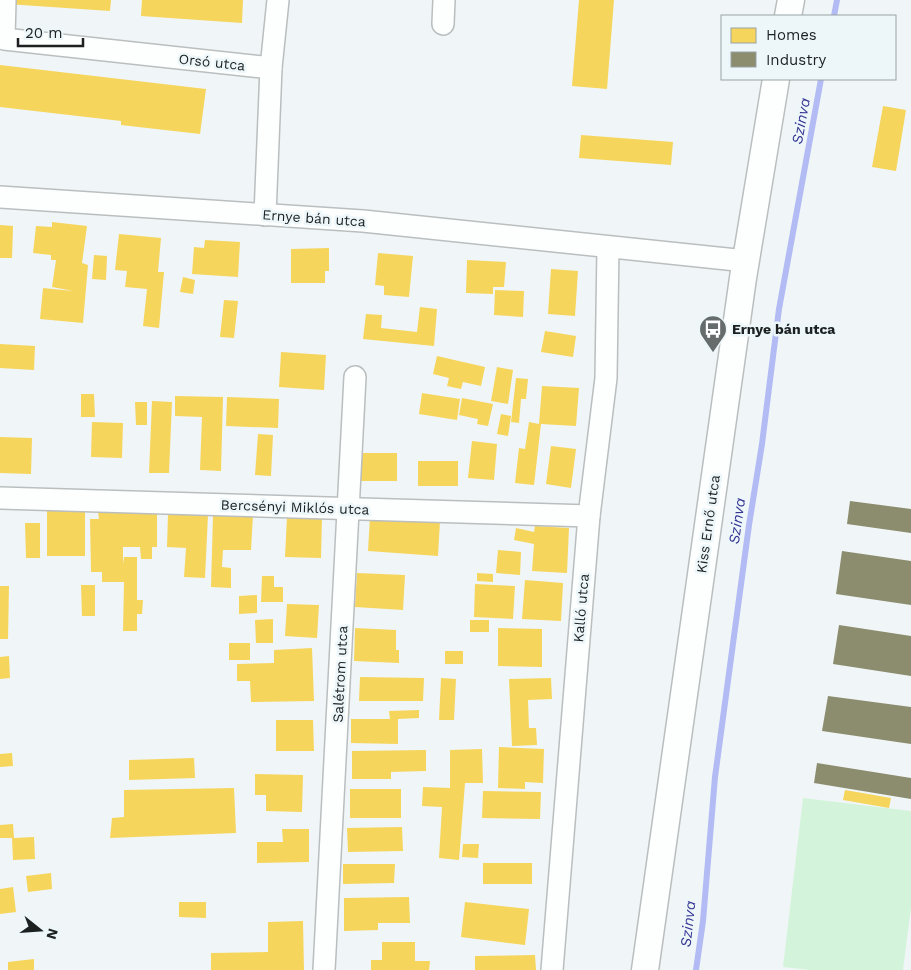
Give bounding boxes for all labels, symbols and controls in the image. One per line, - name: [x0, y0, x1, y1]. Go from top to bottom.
- scale bar: [18, 15, 82, 47]
- legend: [721, 15, 896, 80]
- text: 20 m: [25, 24, 63, 42]
- text: Homes: [766, 26, 817, 44]
- street label: Orsó utca: [178, 51, 246, 73]
- text: Industry: [766, 51, 827, 69]
- water label: Szinva: [788, 96, 814, 146]
- street label: Ernye bán utca: [262, 206, 366, 230]
- bus stop icon: Ernye bán utca: [698, 314, 728, 353]
- place label: Ernye bán utca: [732, 321, 836, 337]
- street label: Kiss Ernő utca: [693, 474, 723, 574]
- street label: Bercsényi Miklós utca: [220, 496, 370, 518]
- water label: Szinva: [725, 497, 749, 545]
- street label: Kalló utca: [570, 573, 592, 643]
- street label: Salétrom utca: [329, 625, 351, 723]
- water label: Szinva: [677, 900, 699, 948]
- north arrow: [15, 905, 65, 955]
- text: N: [43, 927, 62, 941]

